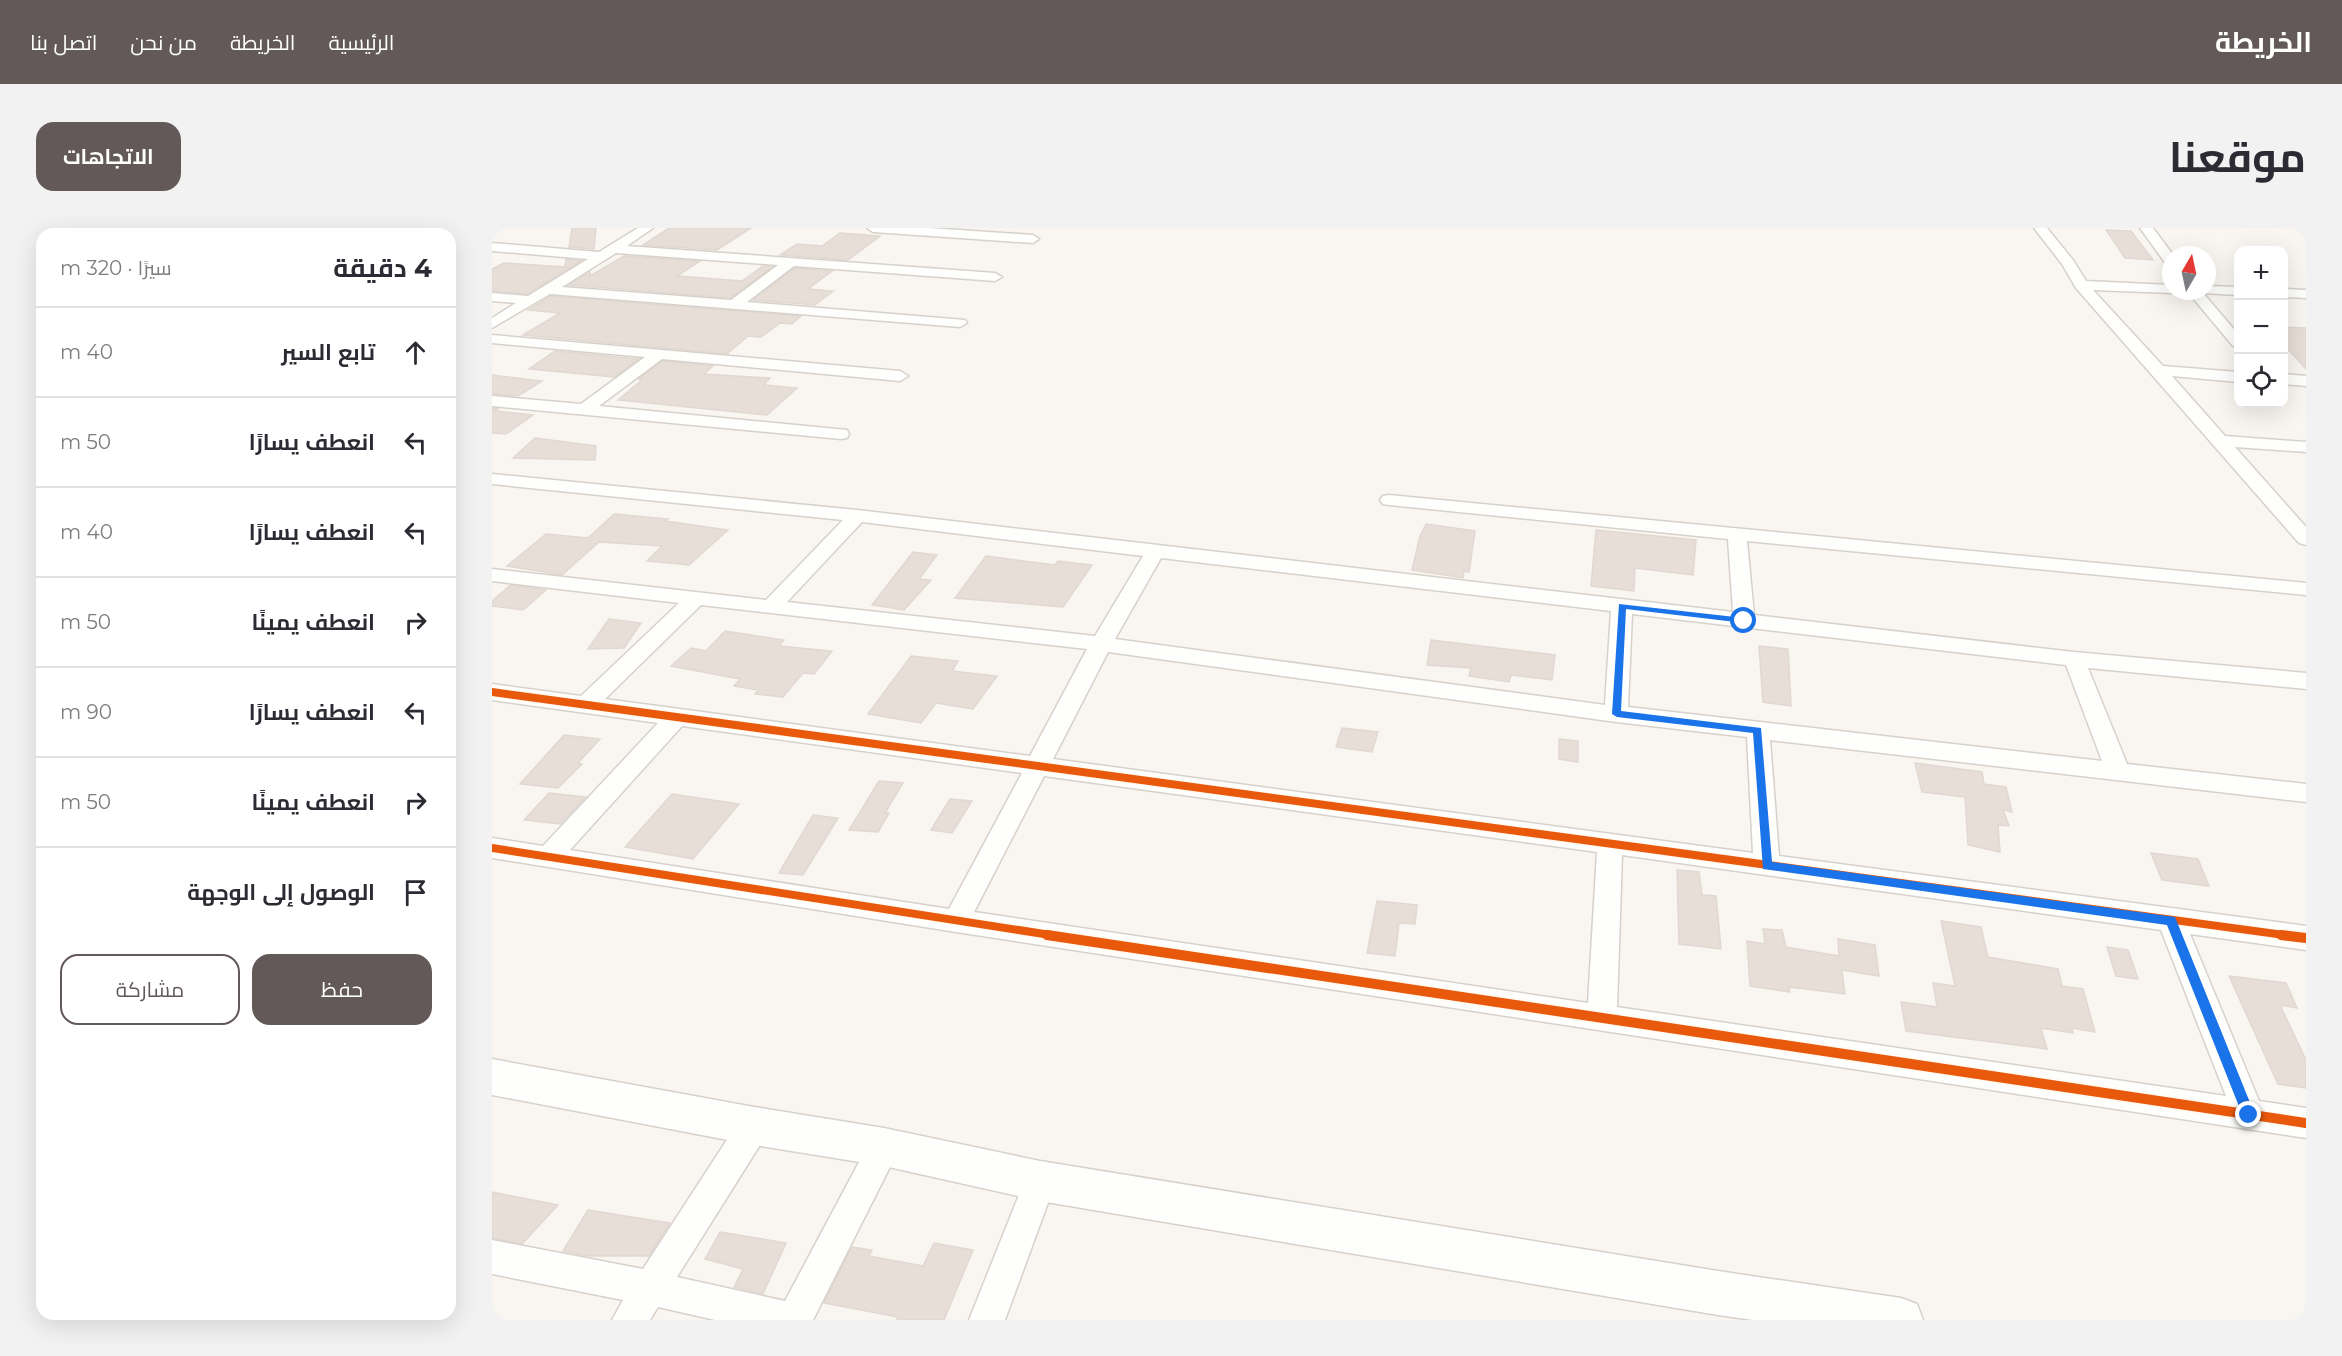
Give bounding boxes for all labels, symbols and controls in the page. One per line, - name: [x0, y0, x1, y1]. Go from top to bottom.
- text: الخريطة: [2215, 25, 2312, 59]
- text: اتصل بنا: [30, 30, 97, 55]
- text: من نحن: [130, 30, 197, 55]
- text: الخريطة: [230, 30, 296, 55]
- text: الرئيسية: [329, 30, 394, 55]
- button: الاتجاهات: [36, 122, 181, 191]
- text: موقعنا: [2169, 131, 2306, 183]
- north arrow: [2162, 246, 2216, 300]
- map controls: [2234, 246, 2288, 408]
- button: +: [2234, 246, 2288, 300]
- text: 4 دقيقة: [333, 252, 432, 284]
- text: سيرًا · 320 m: [60, 256, 172, 280]
- button: −: [2234, 300, 2288, 354]
- icon: ahead: [399, 336, 432, 369]
- text: تابع السير: [281, 339, 375, 366]
- text: 40 m: [60, 340, 113, 364]
- button: locate: [2234, 354, 2288, 408]
- icon: left: [399, 426, 432, 459]
- text: انعطف يسارًا: [249, 429, 375, 456]
- text: 50 m: [60, 430, 111, 454]
- icon: left: [399, 516, 432, 549]
- text: انعطف يسارًا: [249, 519, 375, 546]
- text: 40 m: [60, 520, 113, 544]
- icon: right: [399, 606, 432, 639]
- route start: [1730, 607, 1756, 633]
- text: انعطف يمينًا: [251, 609, 375, 636]
- text: 50 m: [60, 610, 111, 634]
- icon: left: [399, 696, 432, 729]
- text: انعطف يسارًا: [249, 699, 375, 726]
- text: 90 m: [60, 700, 112, 724]
- icon: right: [399, 786, 432, 819]
- text: انعطف يمينًا: [251, 789, 375, 816]
- text: 50 m: [60, 790, 111, 814]
- icon: arrive: [399, 876, 432, 909]
- text: الوصول إلى الوجهة: [187, 879, 375, 906]
- button: مشاركة: [60, 954, 240, 1025]
- button: حفظ: [252, 954, 432, 1025]
- route end: [2235, 1101, 2261, 1127]

